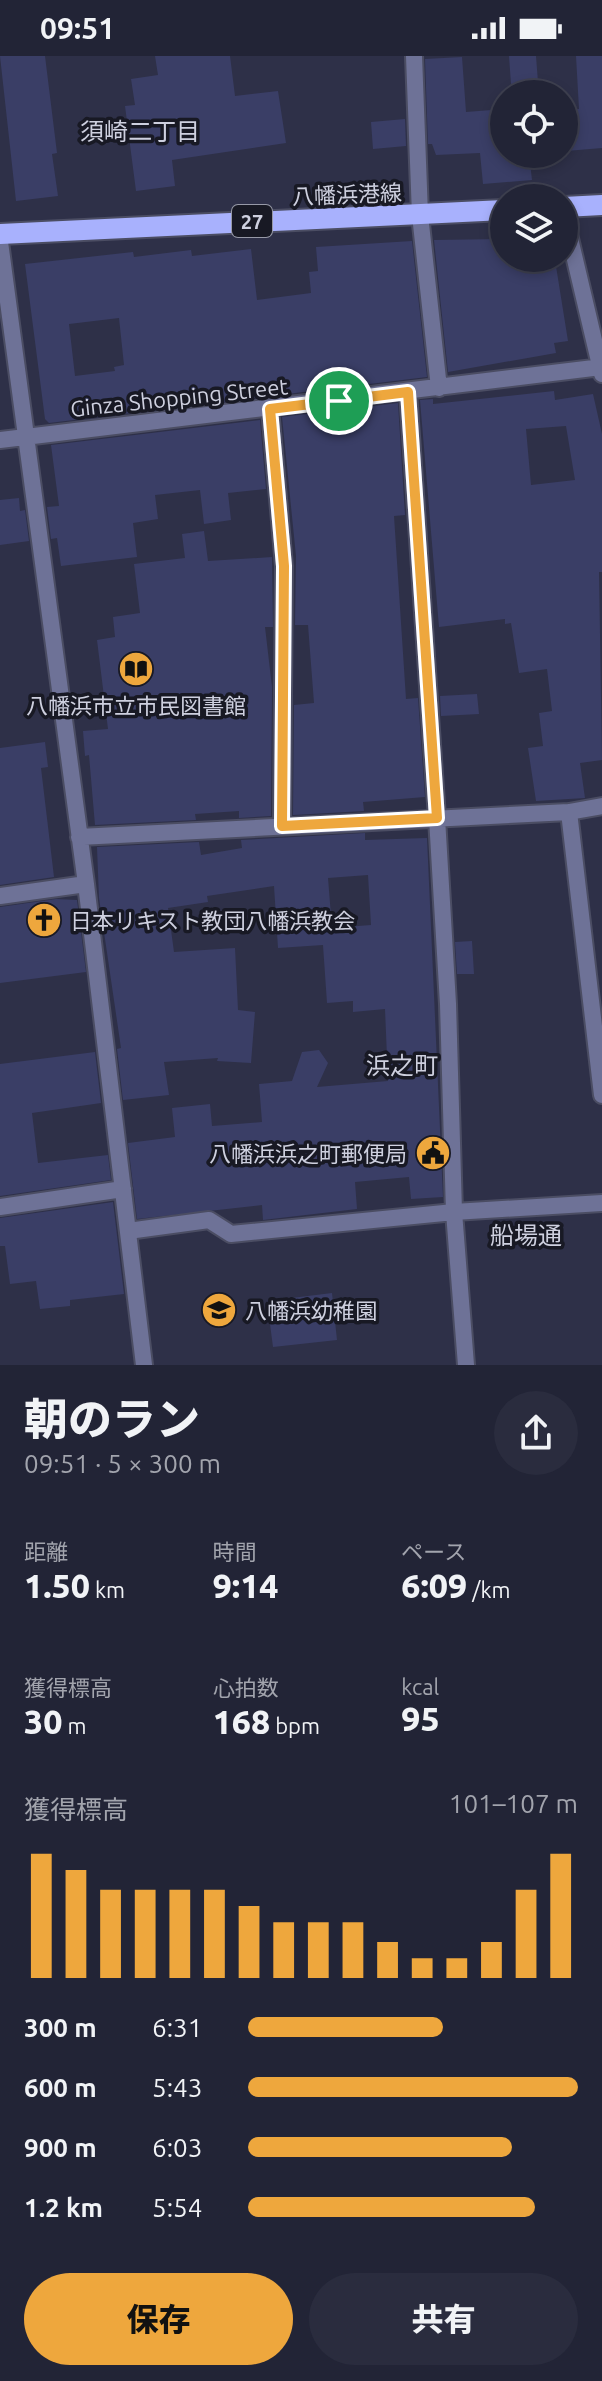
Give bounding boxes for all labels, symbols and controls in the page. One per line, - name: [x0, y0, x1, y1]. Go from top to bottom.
- text: 09:51: [40, 11, 115, 45]
- map controls: [490, 80, 578, 272]
- button: locate: [490, 80, 578, 168]
- district label: 須崎二丁目: [80, 118, 200, 145]
- street label: 八幡浜港線: [292, 180, 402, 208]
- button: layers: [490, 184, 578, 272]
- road number: 27: [232, 205, 272, 237]
- pin: [305, 367, 373, 435]
- street label: Ginza Shopping Street: [69, 373, 289, 421]
- icon: arrive: [317, 379, 361, 423]
- library icon: 八幡浜市立市民図書館: [117, 650, 155, 688]
- place label: 八幡浜市立市民図書館: [26, 693, 246, 718]
- church icon: 日本リキスト教団八幡浜教会: [25, 901, 63, 939]
- place label: 日本リキスト教団八幡浜教会: [70, 908, 355, 933]
- district label: 浜之町: [366, 1052, 438, 1079]
- public building icon: 八幡浜浜之町郵便局: [414, 1134, 452, 1172]
- place label: 八幡浜浜之町郵便局: [209, 1141, 407, 1166]
- district label: 船場通: [490, 1222, 562, 1249]
- school or university icon: 八幡浜幼稚園: [200, 1291, 238, 1329]
- place label: 八幡浜幼稚園: [245, 1298, 377, 1323]
- button: share: [494, 1391, 578, 1475]
- text: 朝のラン: [24, 1394, 200, 1443]
- text: 09:51 · 5 × 300 m: [24, 1449, 221, 1478]
- text: 距離: [24, 1539, 68, 1564]
- text: 時間: [213, 1539, 257, 1564]
- text: ペース: [401, 1539, 466, 1564]
- text: 1.50: [24, 1566, 90, 1604]
- text: 9:14: [213, 1566, 279, 1604]
- text: 6:09: [401, 1566, 467, 1604]
- text: km: [90, 1577, 125, 1602]
- text: /km: [467, 1577, 511, 1602]
- text: kcal: [401, 1674, 439, 1699]
- text: 獲得標高: [24, 1675, 112, 1700]
- text: 心拍数: [213, 1675, 279, 1700]
- text: 95: [401, 1699, 440, 1737]
- text: 30: [24, 1702, 62, 1740]
- text: 168: [213, 1702, 270, 1740]
- text: m: [62, 1713, 86, 1738]
- text: bpm: [270, 1713, 320, 1738]
- text: 101–107 m: [449, 1789, 578, 1818]
- text: 獲得標高: [24, 1795, 128, 1824]
- text: 300 m: [24, 2013, 97, 2042]
- text: 6:31: [152, 2013, 202, 2042]
- text: 600 m: [24, 2073, 97, 2102]
- text: 5:43: [152, 2073, 202, 2102]
- text: 900 m: [24, 2133, 97, 2162]
- text: 6:03: [152, 2133, 202, 2162]
- text: 1.2 km: [24, 2193, 103, 2222]
- text: 5:54: [152, 2193, 202, 2222]
- button: 保存: [24, 2273, 293, 2365]
- button: 共有: [309, 2273, 578, 2365]

